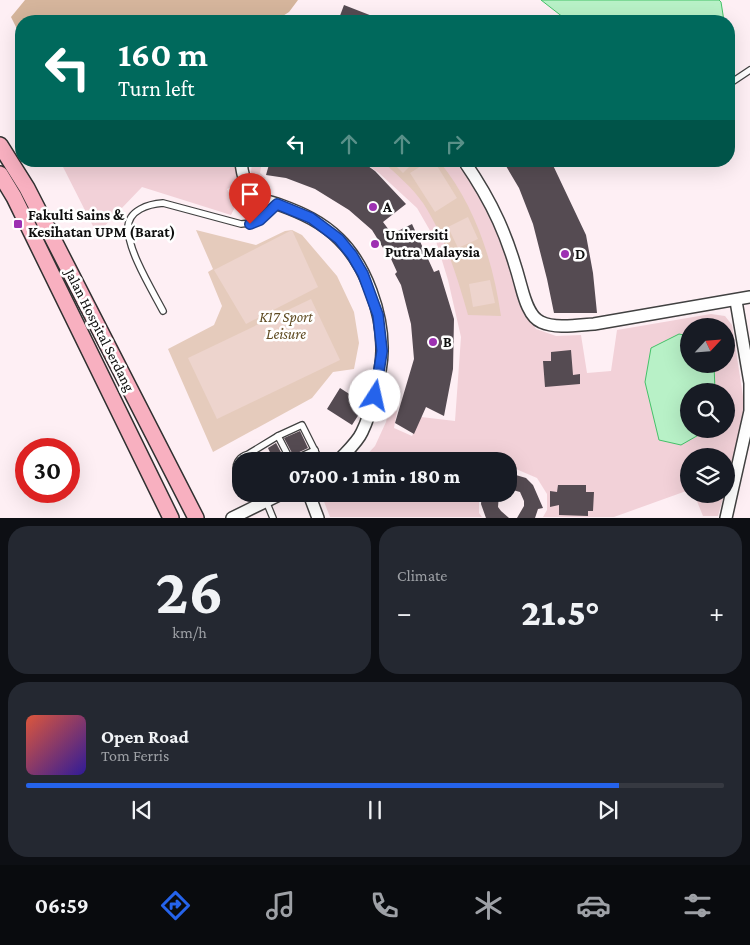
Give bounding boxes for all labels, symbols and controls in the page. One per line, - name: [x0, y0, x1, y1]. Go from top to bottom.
- icon: left: [35, 35, 100, 100]
- text: 160 m: [118, 35, 208, 74]
- text: Turn left: [118, 76, 195, 101]
- icon: left: [282, 130, 310, 158]
- icon: ahead: [335, 130, 363, 158]
- icon: ahead: [388, 130, 416, 158]
- icon: right: [441, 130, 469, 158]
- pin: [229, 173, 271, 224]
- icon: arrive: [236, 180, 264, 208]
- place label: A: [382, 199, 393, 215]
- marker: A: [367, 201, 379, 213]
- place label: Fakulti Sains & Kesihatan UPM (Barat): [28, 207, 175, 241]
- marker: Fakulti Sains & Kesihatan UPM (Barat): [12, 218, 24, 230]
- place label: Universiti Putra Malaysia: [385, 227, 481, 260]
- marker: Universiti Putra Malaysia: [369, 238, 381, 250]
- place label: D: [575, 246, 585, 262]
- marker: D: [559, 248, 571, 260]
- street label: Jalan Hospital Serdang: [60, 264, 138, 394]
- park label: K17 Sport Leisure: [259, 309, 313, 342]
- north arrow: [680, 318, 735, 372]
- map controls: [680, 318, 735, 503]
- place label: B: [443, 334, 452, 350]
- marker: B: [427, 336, 439, 348]
- position arrow: [348, 369, 400, 421]
- button: search: [680, 383, 735, 438]
- speed limit sign: 30: [15, 438, 80, 503]
- button: layers: [680, 448, 735, 503]
- text: 07:00 · 1 min · 180 m: [289, 466, 460, 487]
- text: 26: [155, 555, 224, 627]
- text: Climate: [397, 567, 447, 584]
- text: 21.5°: [521, 591, 600, 633]
- text: −: [397, 597, 412, 628]
- text: +: [709, 597, 724, 628]
- text: km/h: [172, 624, 207, 641]
- text: Open Road: [101, 726, 189, 747]
- text: Tom Ferris: [101, 747, 169, 764]
- icon: previous: [128, 796, 156, 824]
- icon: pause: [361, 796, 389, 824]
- icon: next: [594, 796, 622, 824]
- icon: directions: [158, 888, 193, 923]
- icon: music: [263, 888, 298, 923]
- icon: phone: [367, 888, 402, 923]
- icon: climate: [471, 888, 506, 923]
- icon: car: [576, 888, 611, 923]
- icon: filters: [680, 888, 715, 923]
- text: 06:59: [35, 893, 89, 918]

